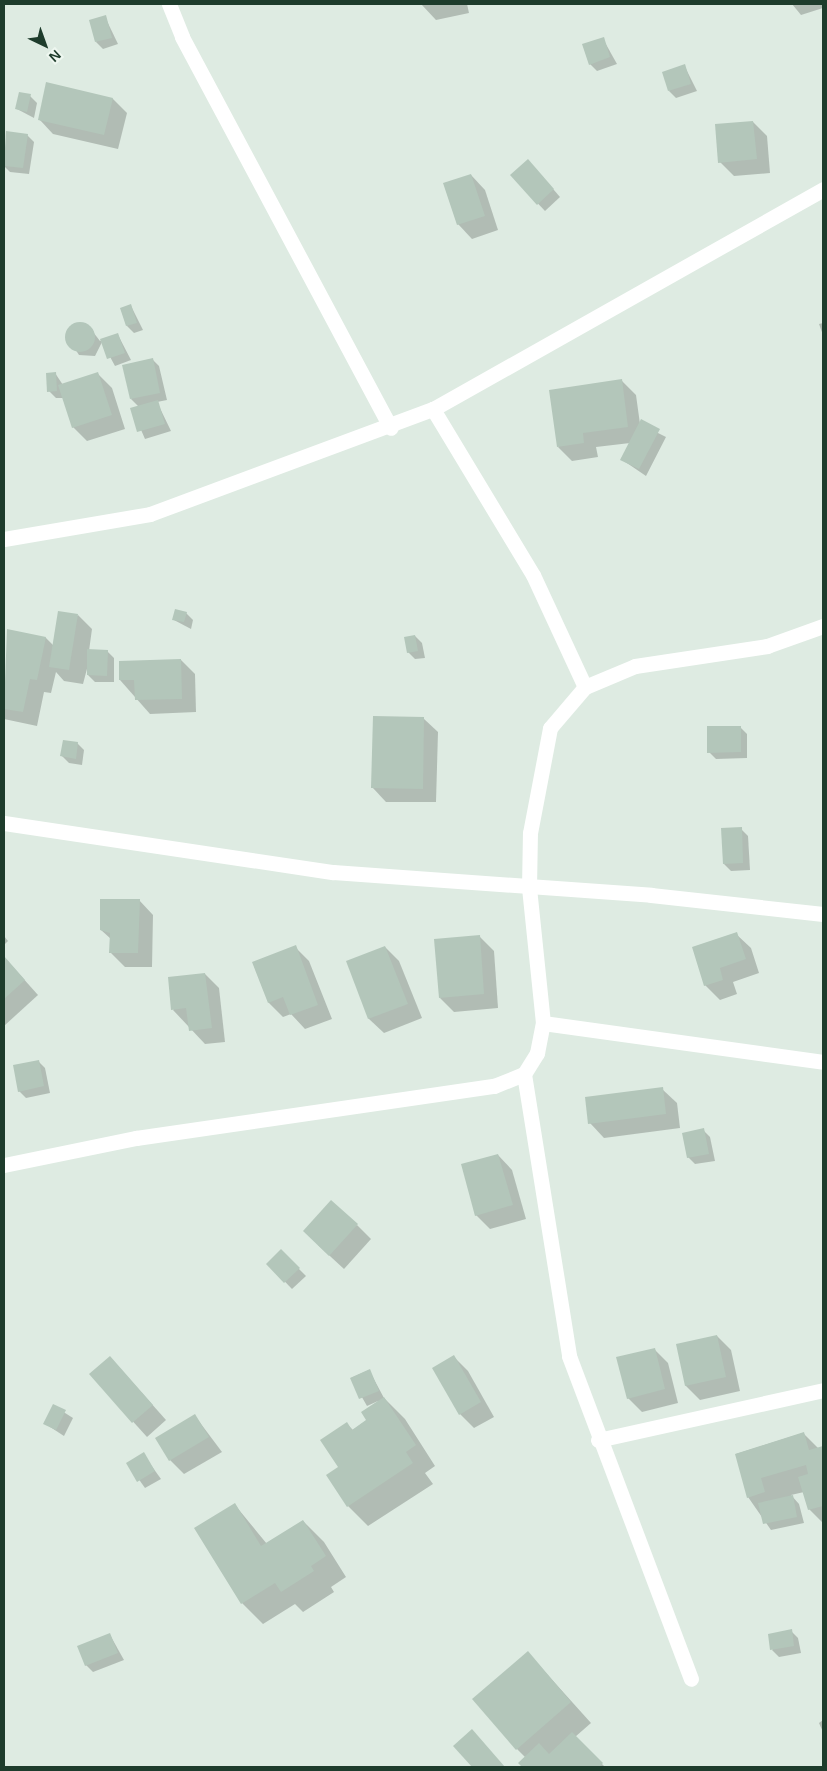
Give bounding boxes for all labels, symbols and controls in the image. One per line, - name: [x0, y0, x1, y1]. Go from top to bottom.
- north arrow: [20, 20, 70, 70]
- text: N: [46, 47, 64, 65]

